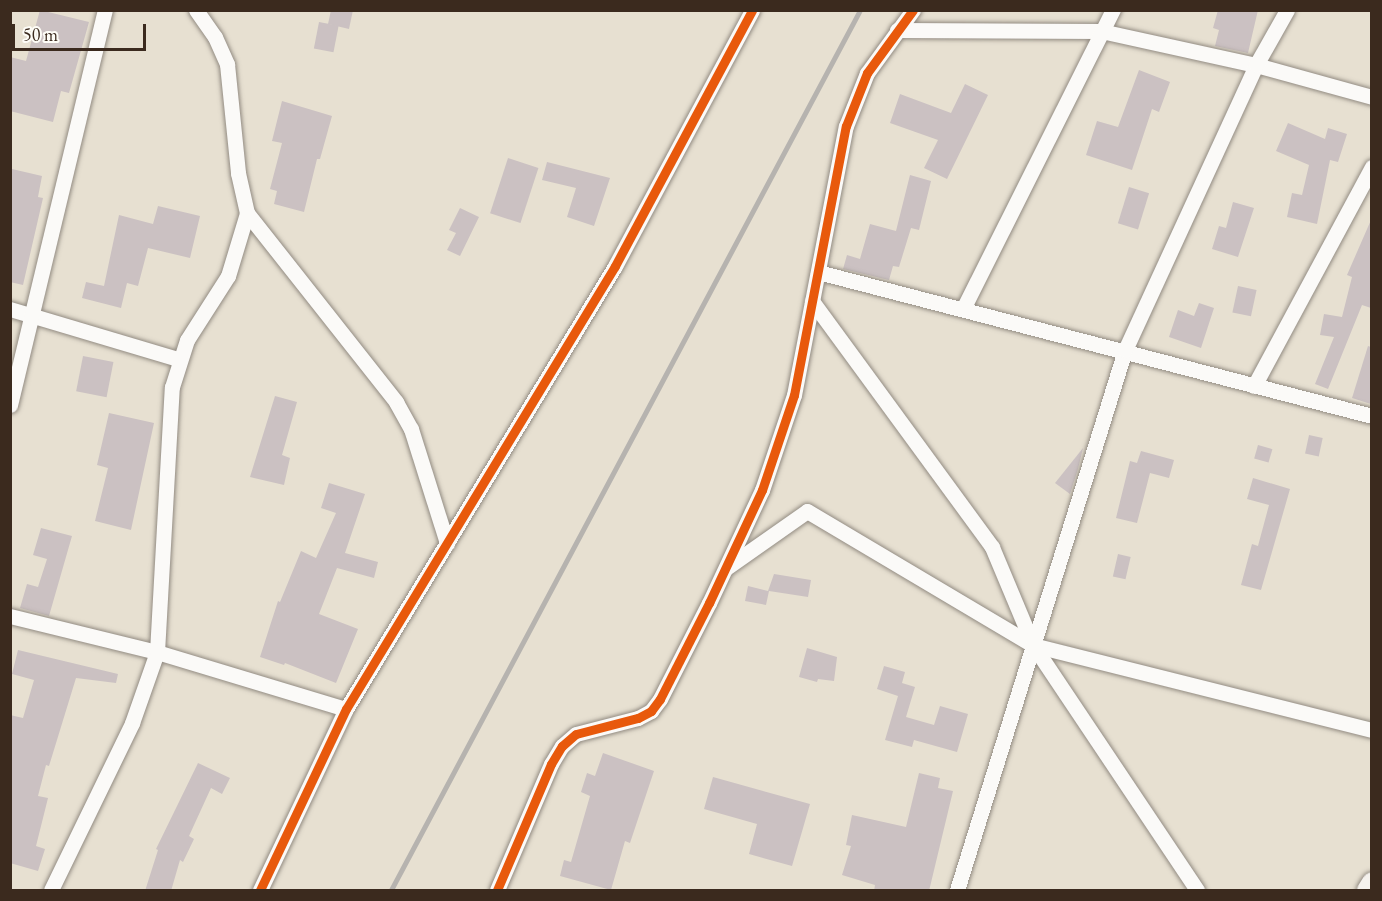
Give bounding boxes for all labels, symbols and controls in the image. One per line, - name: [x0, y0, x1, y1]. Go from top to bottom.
- scale bar: [15, 12, 148, 50]
- text: 50 m: [23, 23, 58, 46]

